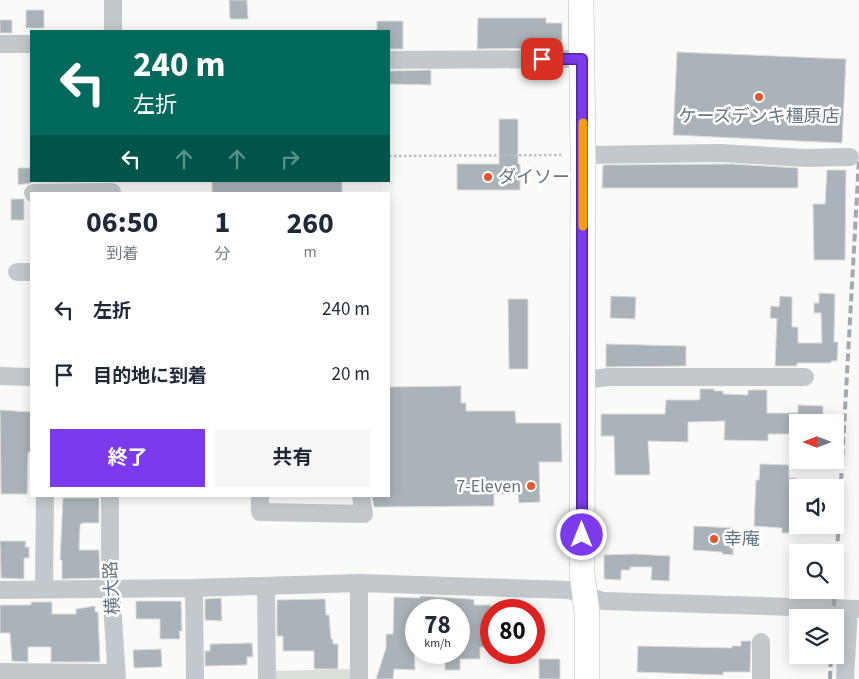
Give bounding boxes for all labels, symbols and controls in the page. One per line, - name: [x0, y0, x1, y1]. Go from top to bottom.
- pin: [521, 38, 563, 80]
- text: 240 m: [133, 40, 225, 90]
- icon: arrive: [528, 45, 556, 73]
- icon: left: [50, 50, 115, 115]
- text: 左折: [133, 89, 177, 121]
- marker: ケーズデンキ橿原店: [753, 91, 765, 103]
- place label: ケーズデンキ橿原店: [678, 104, 840, 129]
- icon: left: [117, 145, 145, 173]
- icon: ahead: [170, 145, 198, 173]
- icon: ahead: [223, 145, 251, 173]
- icon: right: [276, 145, 304, 173]
- place label: ダイソー: [498, 165, 570, 190]
- marker: ダイソー: [482, 171, 494, 183]
- text: 06:50: [86, 201, 158, 244]
- text: 1: [214, 201, 230, 244]
- text: 260: [286, 202, 334, 245]
- text: m: [304, 241, 317, 263]
- text: 到着: [106, 243, 138, 265]
- text: 分: [214, 243, 230, 265]
- icon: left: [50, 296, 78, 324]
- text: 240 m: [322, 296, 370, 323]
- text: 左折: [93, 298, 131, 325]
- icon: arrive: [50, 361, 78, 389]
- text: 20 m: [332, 361, 370, 388]
- text: 目的地に到着: [93, 363, 207, 390]
- north arrow: [789, 414, 844, 469]
- map controls: [789, 414, 844, 664]
- button: 終了: [50, 429, 205, 487]
- button: 共有: [215, 429, 370, 487]
- place label: 7-Eleven: [456, 474, 521, 499]
- button: sound: [789, 479, 844, 534]
- marker: 7-Eleven: [525, 480, 537, 492]
- position arrow: [555, 508, 607, 560]
- place label: 幸庵: [724, 527, 760, 552]
- marker: 幸庵: [708, 533, 720, 545]
- button: search: [789, 544, 844, 599]
- street label: 横大路: [98, 560, 126, 616]
- speed limit sign: 80: [480, 599, 545, 664]
- text: 78: [424, 607, 451, 643]
- button: layers: [789, 609, 844, 664]
- text: km/h: [424, 635, 451, 652]

